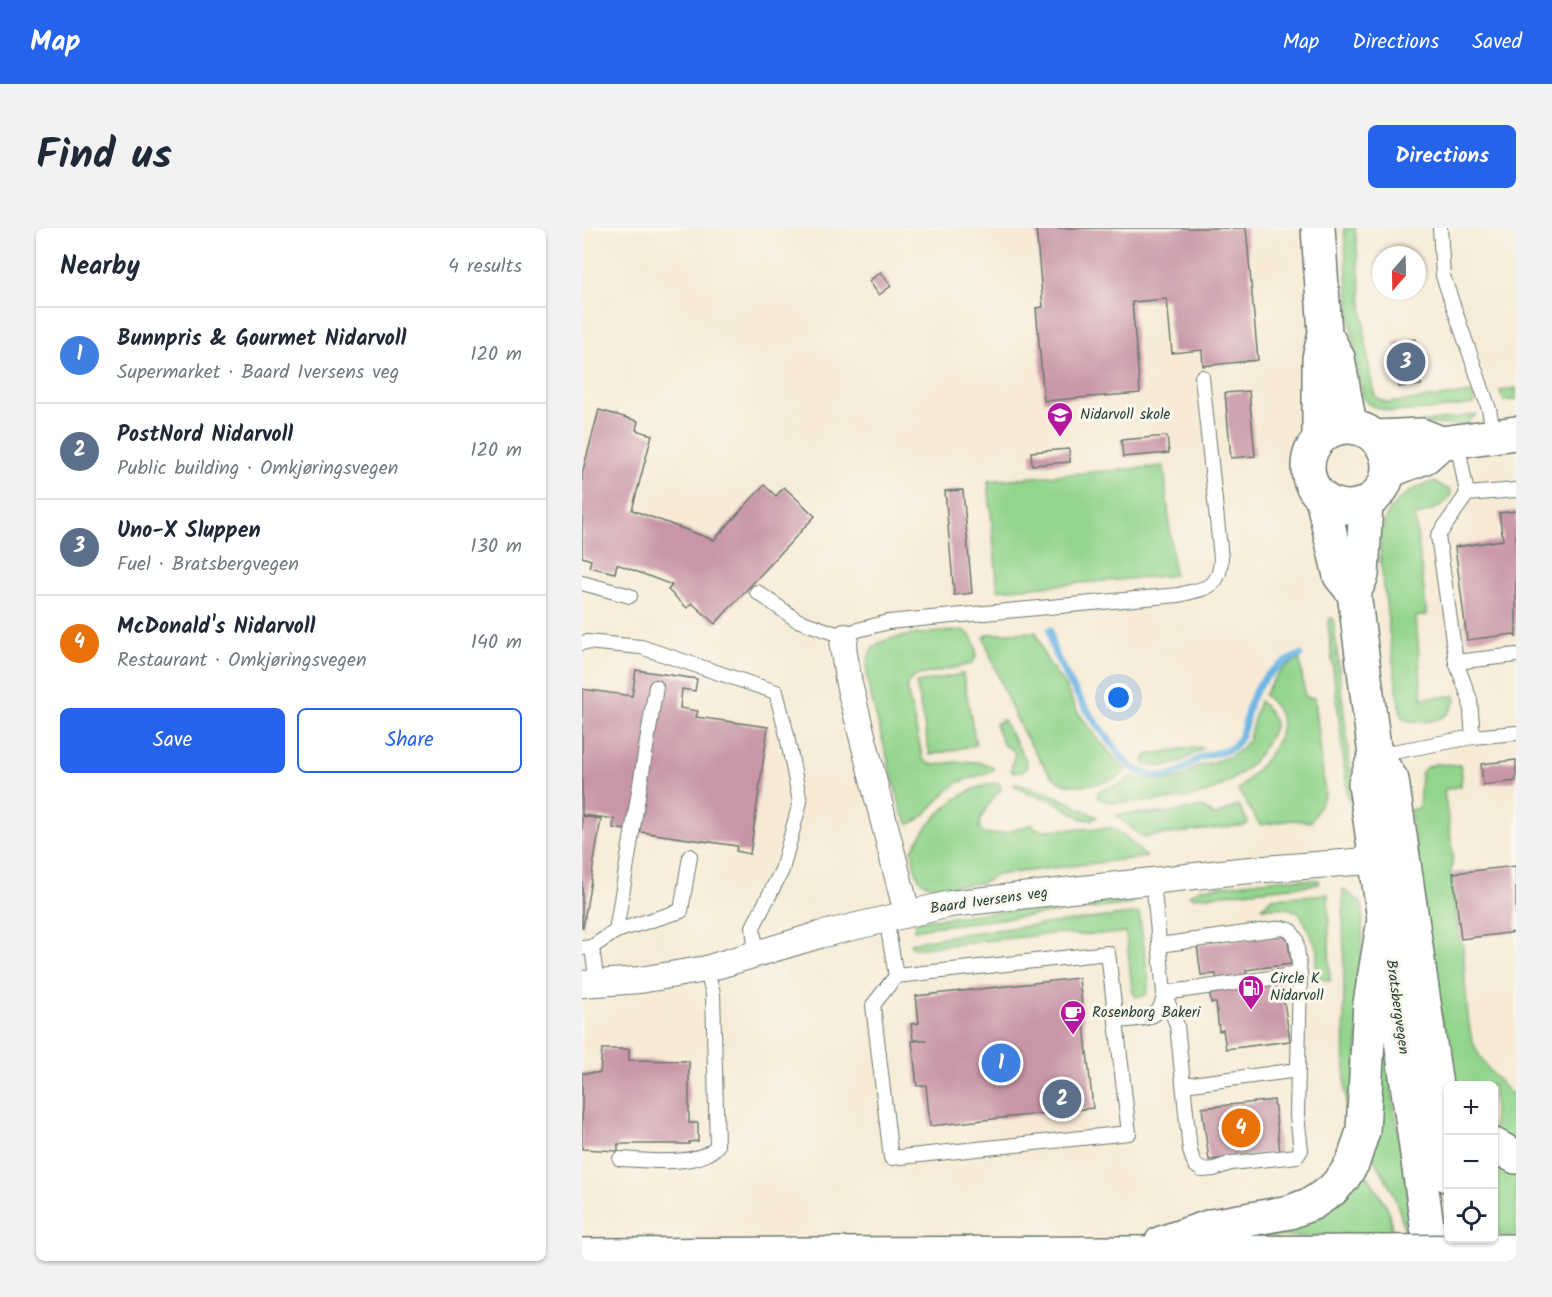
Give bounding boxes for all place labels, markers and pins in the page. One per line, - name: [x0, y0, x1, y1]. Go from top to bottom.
- pin: 3: [1386, 340, 1426, 384]
- school or university icon: Nidarvoll skole: [1045, 400, 1075, 438]
- place label: Nidarvoll skole: [1080, 403, 1171, 427]
- place label: Circle K Nidarvoll: [1270, 967, 1324, 1008]
- fuel station icon: Circle K Nidarvoll: [1236, 973, 1266, 1011]
- cafe icon: Rosenborg Bakeri: [1058, 998, 1088, 1036]
- place label: Rosenborg Bakeri: [1092, 1001, 1202, 1025]
- pin: 1: [982, 1040, 1020, 1086]
- pin: 2: [1042, 1076, 1082, 1122]
- pin: 4: [1222, 1106, 1260, 1150]

